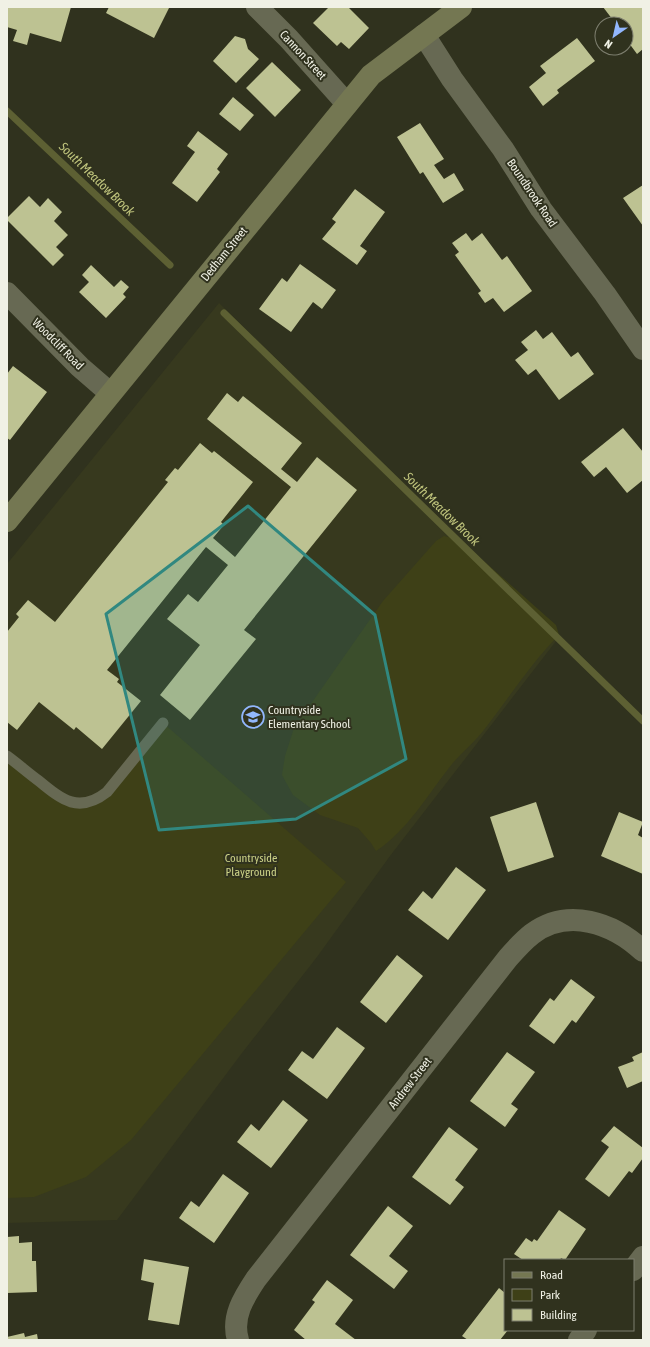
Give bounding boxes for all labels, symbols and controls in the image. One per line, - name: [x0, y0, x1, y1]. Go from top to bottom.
- north arrow: [594, 16, 634, 56]
- street label: Cannon Street: [277, 28, 330, 83]
- text: N: [602, 37, 614, 51]
- water label: South Meadow Brook: [55, 138, 138, 219]
- street label: Boundbrook Road: [504, 156, 560, 230]
- street label: Dedham Street: [198, 224, 250, 284]
- street label: Woodcliff Road: [29, 315, 87, 373]
- water label: South Meadow Brook: [400, 468, 483, 549]
- place label: Countryside Elementary School: [268, 703, 351, 731]
- school or university icon: Countryside Elementary School: [240, 704, 266, 730]
- park label: Countryside Playground: [225, 851, 277, 879]
- street label: Andrew Street: [386, 1054, 435, 1112]
- legend: [504, 1259, 634, 1331]
- text: Road: [540, 1268, 563, 1282]
- text: Park: [540, 1288, 561, 1302]
- text: Building: [540, 1308, 578, 1322]

